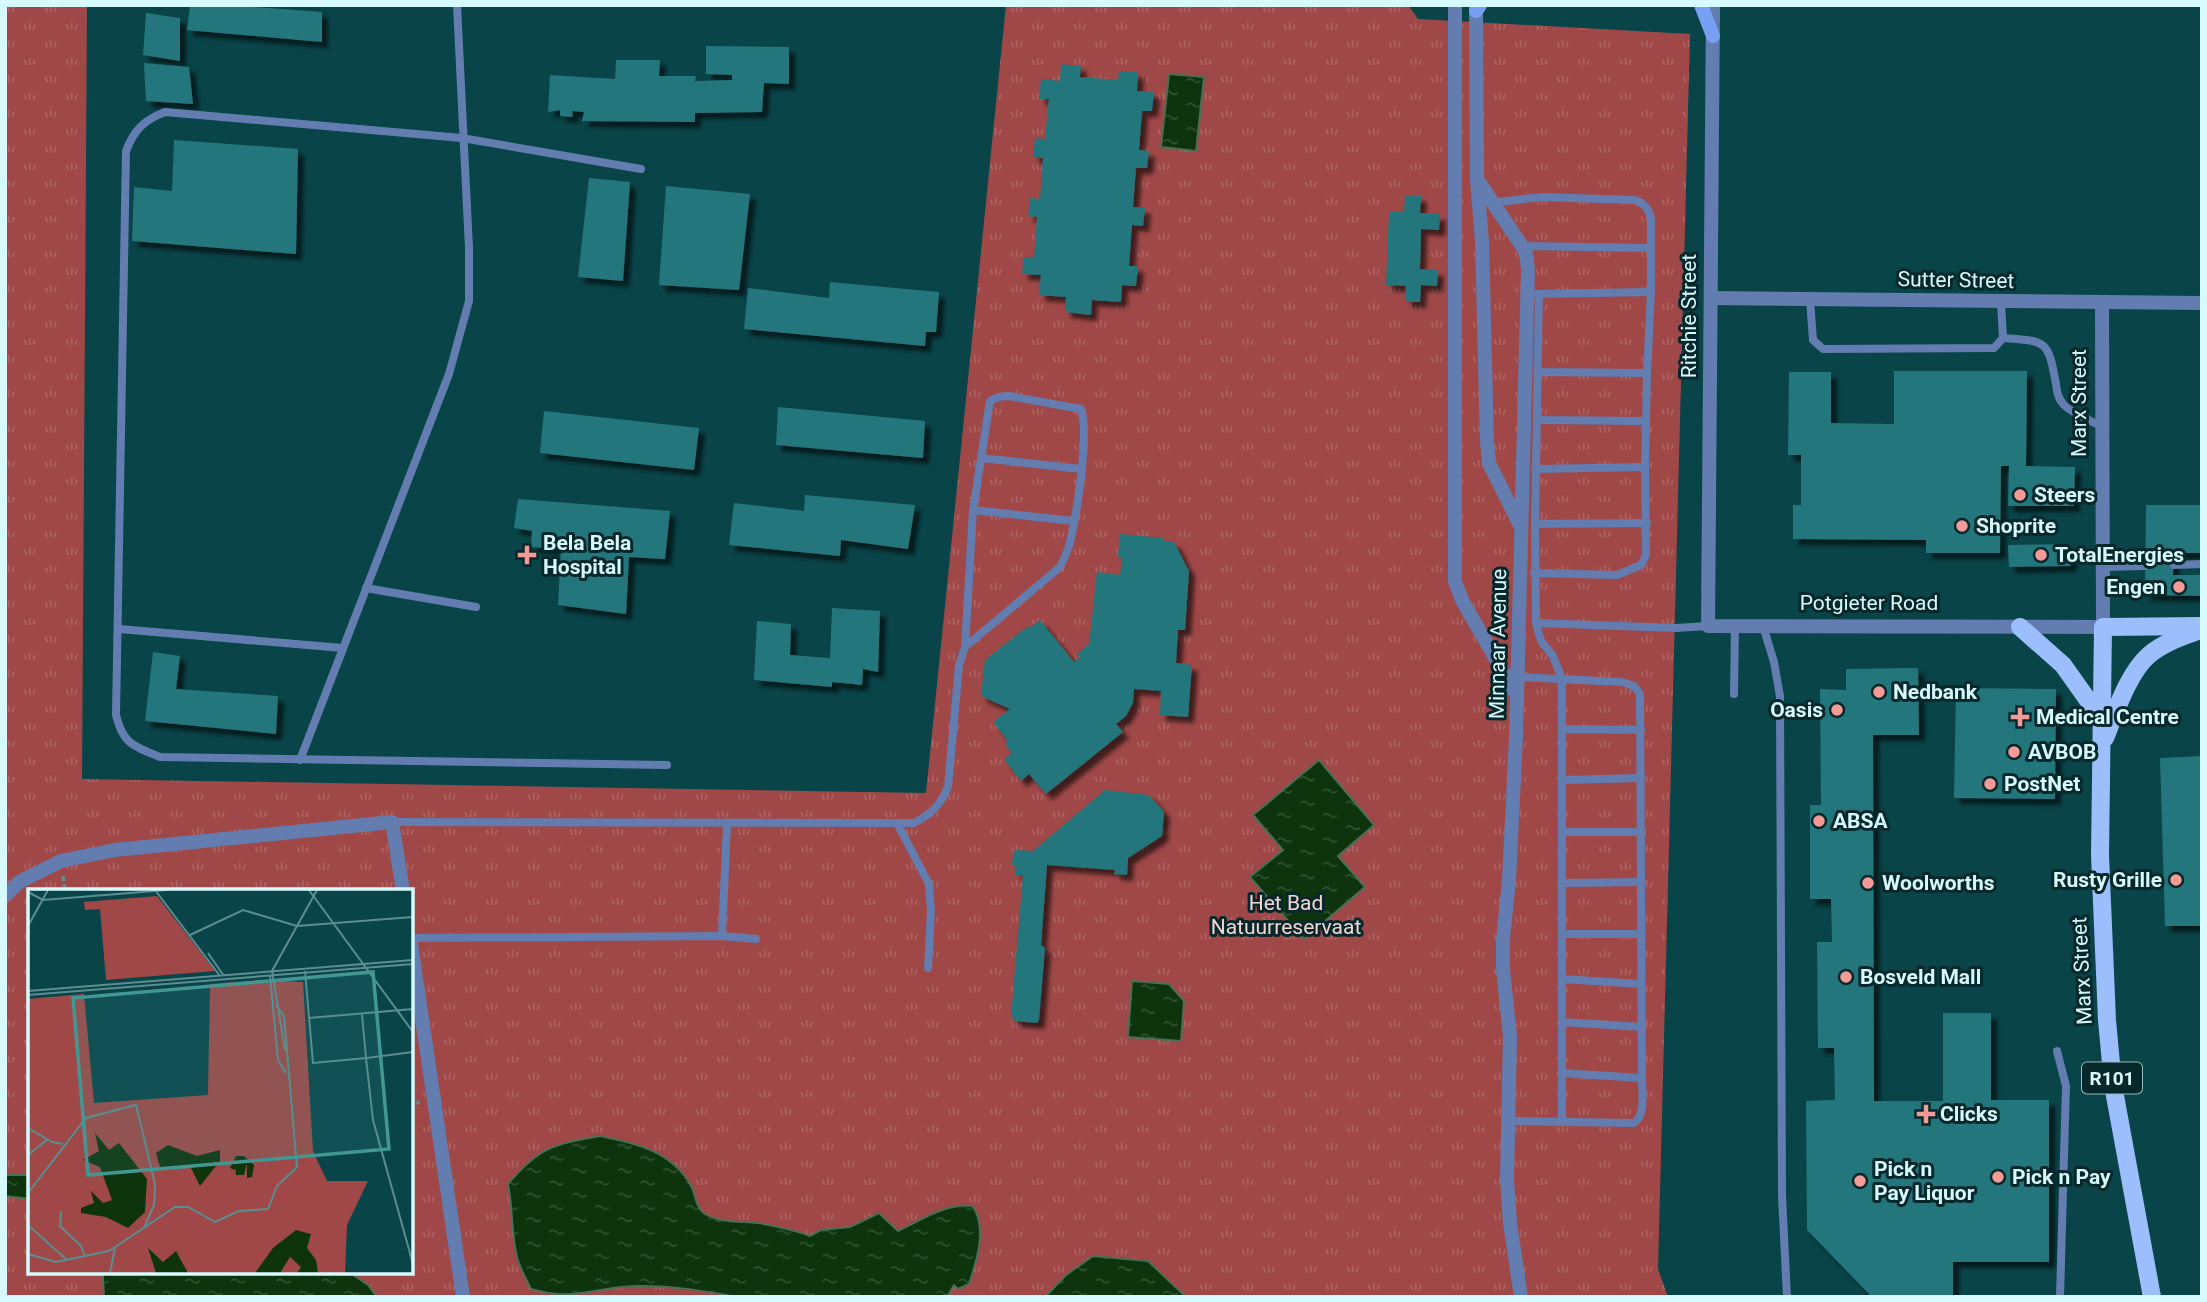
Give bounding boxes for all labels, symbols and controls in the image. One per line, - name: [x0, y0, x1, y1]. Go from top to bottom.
- street label: Ritchie Street: [1677, 254, 1701, 378]
- street label: Sutter Street: [1897, 267, 2015, 293]
- street label: Marx Street: [2067, 349, 2091, 457]
- place label: Steers: [2034, 483, 2095, 507]
- marker: Steers: [2012, 487, 2028, 503]
- place label: Shoprite: [1976, 514, 2056, 538]
- marker: Shoprite: [1954, 518, 1970, 534]
- place label: Bela Bela Hospital: [543, 531, 631, 579]
- place label: TotalEnergies: [2055, 543, 2184, 567]
- marker: Bela Bela Hospital: [517, 545, 537, 565]
- marker: TotalEnergies: [2033, 547, 2049, 563]
- street label: Minnaar Avenue: [1485, 569, 1511, 719]
- place label: Engen: [2106, 575, 2165, 599]
- marker: Engen: [2171, 579, 2187, 595]
- street label: Potgieter Road: [1800, 591, 1938, 615]
- place label: Nedbank: [1893, 680, 1978, 704]
- marker: Nedbank: [1871, 684, 1887, 700]
- place label: Oasis: [1770, 698, 1823, 722]
- marker: Oasis: [1829, 702, 1845, 718]
- place label: Medical Centre: [2036, 705, 2179, 729]
- marker: Medical Centre: [2010, 707, 2030, 727]
- place label: AVBOB: [2028, 740, 2096, 764]
- marker: AVBOB: [2006, 744, 2022, 760]
- place label: PostNet: [2004, 772, 2080, 796]
- marker: PostNet: [1982, 776, 1998, 792]
- place label: ABSA: [1833, 809, 1888, 833]
- marker: ABSA: [1811, 813, 1827, 829]
- place label: Rusty Grille: [2053, 868, 2162, 892]
- place label: Woolworths: [1882, 871, 1995, 895]
- marker: Rusty Grille: [2168, 872, 2184, 888]
- marker: Woolworths: [1860, 875, 1876, 891]
- inset map: [28, 889, 413, 1274]
- park label: Het Bad Natuurreservaat: [1211, 891, 1361, 939]
- street label: Marx Street: [2067, 916, 2097, 1026]
- place label: Bosveld Mall: [1860, 965, 1981, 989]
- marker: Bosveld Mall: [1838, 969, 1854, 985]
- road number: R101: [2082, 1062, 2142, 1094]
- place label: Clicks: [1940, 1102, 1998, 1126]
- marker: Clicks: [1918, 1106, 1934, 1122]
- place label: Pick n Pay Liquor: [1874, 1157, 1975, 1205]
- place label: Pick n Pay: [2012, 1165, 2111, 1189]
- marker: Pick n Pay: [1990, 1169, 2006, 1185]
- marker: Pick n Pay Liquor: [1852, 1173, 1868, 1189]

